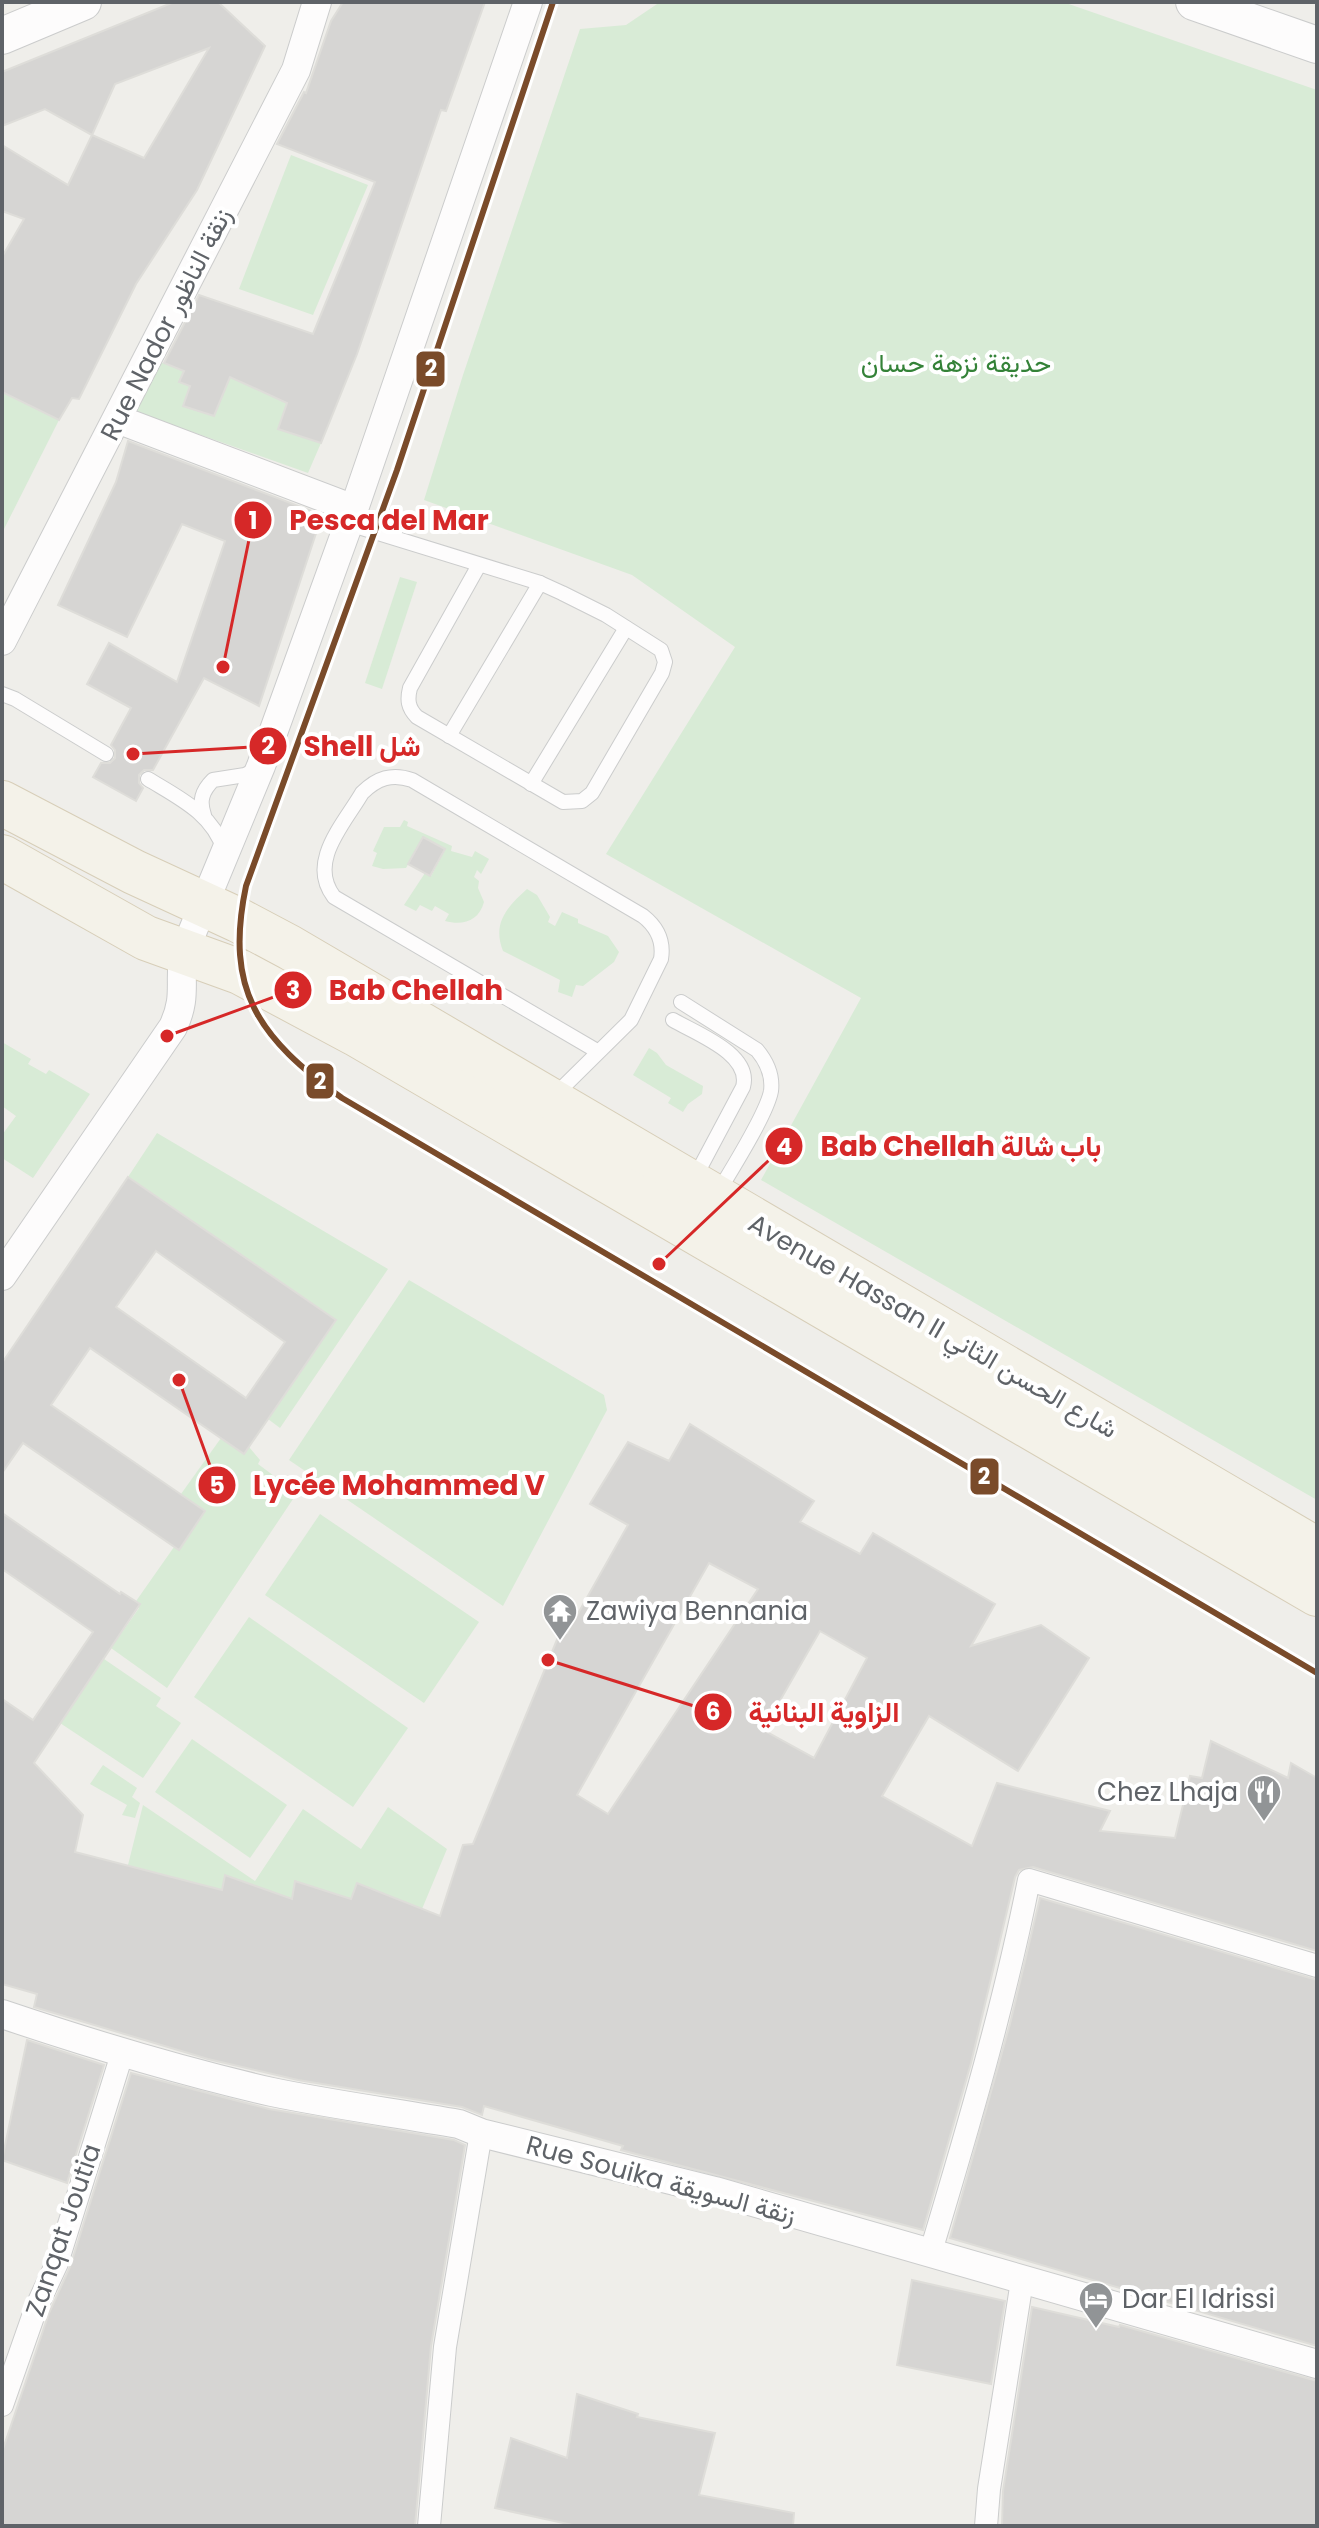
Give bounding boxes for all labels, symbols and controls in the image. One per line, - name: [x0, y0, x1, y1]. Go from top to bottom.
- street label: Rue Nador زنقة الناظور: [92, 202, 240, 446]
- park label: حديقة نزهة حسان: [861, 345, 1051, 381]
- line badge: 2: [415, 350, 446, 388]
- text: 2: [425, 353, 437, 384]
- callout: Pesca del Mar: [233, 494, 504, 546]
- text: Pesca del Mar: [289, 501, 489, 540]
- text: 1: [248, 504, 258, 537]
- callout: Shell شل: [248, 720, 437, 772]
- text: Shell شل: [303, 727, 421, 766]
- text: 2: [261, 729, 275, 762]
- callout: Bab Chellah: [273, 964, 519, 1016]
- text: Bab Chellah: [329, 971, 503, 1010]
- text: 3: [286, 974, 300, 1007]
- line badge: 2: [305, 1062, 335, 1100]
- text: 2: [314, 1066, 326, 1097]
- callout: Bab Chellah باب شالة: [764, 1120, 1117, 1172]
- text: Bab Chellah باب شالة: [821, 1127, 1101, 1166]
- text: 4: [776, 1130, 792, 1163]
- street label: Avenue Hassan II شارع الحسن الثاني: [740, 1205, 1124, 1449]
- line badge: 2: [969, 1457, 1000, 1496]
- callout: Lycée Mohammed V: [197, 1459, 560, 1511]
- text: 2: [978, 1461, 990, 1492]
- text: Lycée Mohammed V: [253, 1466, 545, 1505]
- text: 5: [209, 1469, 225, 1502]
- temple icon: Zawiya Bennania: [541, 1592, 579, 1642]
- place label: Zawiya Bennania: [586, 1593, 808, 1629]
- callout: الزاوية البنانية: [693, 1686, 915, 1738]
- text: الزاوية البنانية: [749, 1693, 899, 1732]
- text: 6: [705, 1695, 721, 1728]
- restaurant icon: Chez Lhaja: [1245, 1773, 1283, 1823]
- place label: Chez Lhaja: [1097, 1774, 1238, 1810]
- street label: Rue Souika زنقة السويقة: [522, 2127, 800, 2233]
- street label: Zanqat Joutia: [17, 2139, 109, 2321]
- hotel icon: Dar El Idrissi: [1077, 2280, 1115, 2330]
- place label: Dar El Idrissi: [1122, 2281, 1275, 2317]

